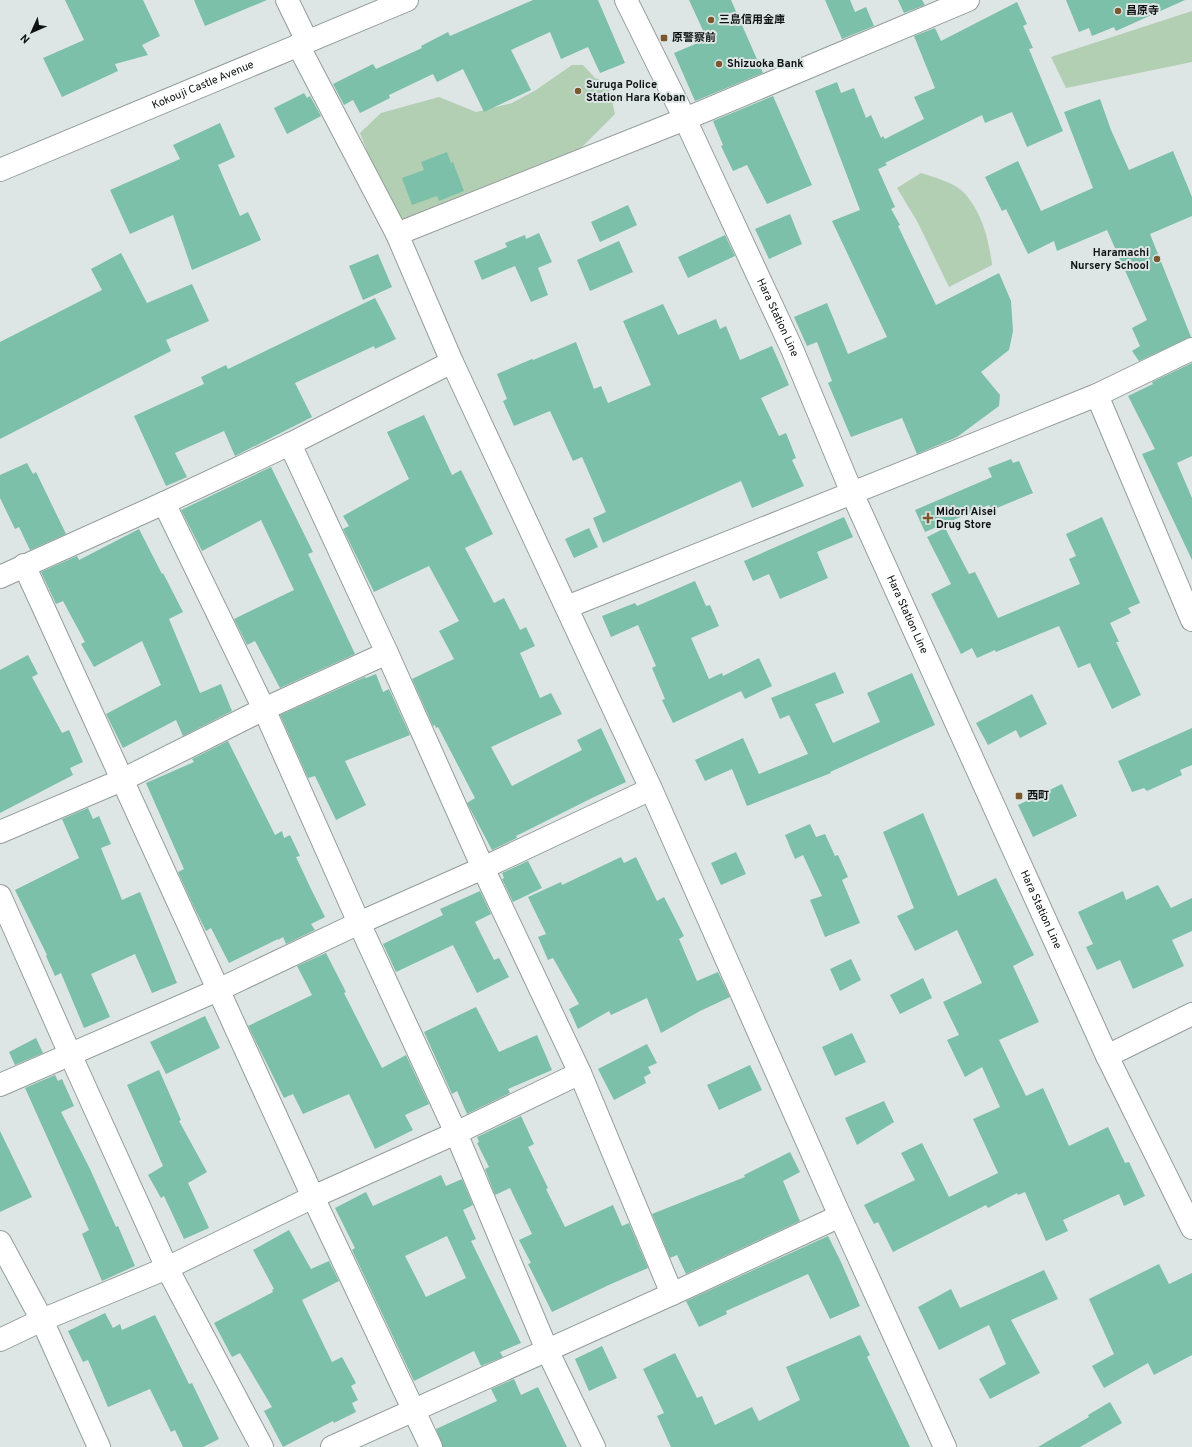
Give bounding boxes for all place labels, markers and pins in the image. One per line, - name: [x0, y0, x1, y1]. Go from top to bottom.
- place label: 昌原寺: [1126, 4, 1159, 18]
- marker: 昌原寺: [1113, 6, 1123, 16]
- place label: 三島信用金庫: [719, 13, 785, 27]
- marker: 三島信用金庫: [706, 15, 716, 25]
- place label: 原警察前: [672, 31, 716, 45]
- marker: 原警察前: [659, 33, 669, 43]
- place label: Shizuoka Bank: [727, 57, 803, 71]
- marker: Shizuoka Bank: [714, 59, 724, 69]
- place label: Suruga Police Station Hara Koban: [586, 78, 686, 105]
- marker: Suruga Police Station Hara Koban: [573, 86, 583, 96]
- place label: Haramachi Nursery School: [1070, 246, 1149, 273]
- marker: Haramachi Nursery School: [1152, 254, 1162, 264]
- place label: Midori Aisei Drug Store: [936, 505, 996, 532]
- marker: Midori Aisei Drug Store: [923, 513, 933, 523]
- place label: 西町: [1027, 789, 1049, 803]
- marker: 西町: [1014, 791, 1024, 801]

